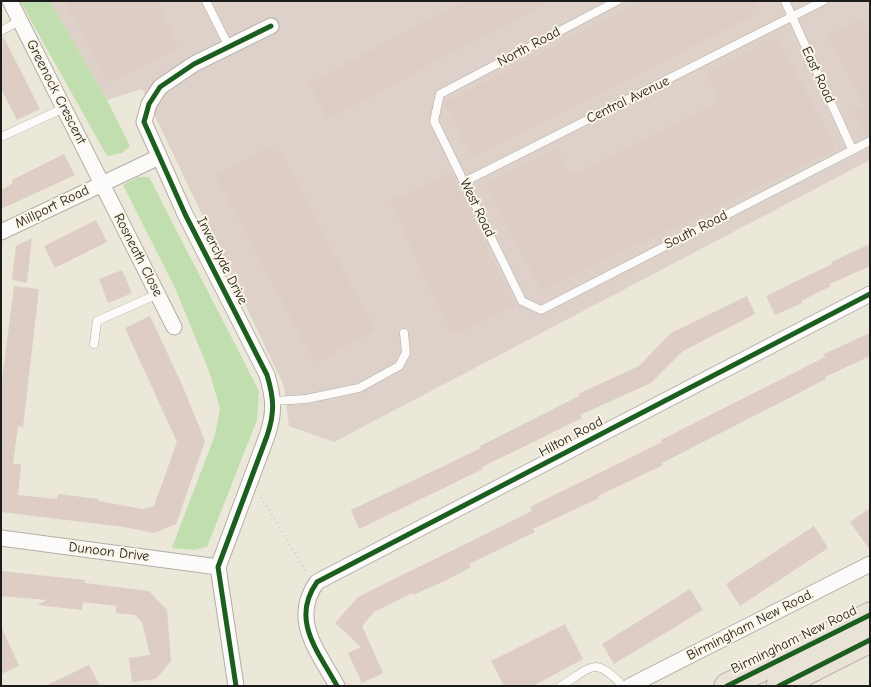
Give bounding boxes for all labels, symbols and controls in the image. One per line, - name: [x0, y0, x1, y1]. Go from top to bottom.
- street label: North Road: [495, 23, 563, 71]
- street label: Greenock Crescent: [22, 37, 90, 147]
- street label: East Road: [798, 44, 838, 106]
- street label: Central Avenue: [584, 73, 672, 127]
- street label: West Road: [456, 176, 498, 240]
- street label: Millport Road: [12, 182, 92, 232]
- street label: South Road: [662, 207, 730, 253]
- street label: Rosneath Close: [110, 211, 166, 299]
- street label: Inverclyde Drive: [193, 214, 251, 308]
- street label: Hilton Road: [536, 413, 606, 461]
- street label: Dunoon Drive: [68, 539, 150, 565]
- street label: Birmingham New Road.: [684, 586, 816, 664]
- street label: Birmingham New Road: [728, 602, 860, 678]

